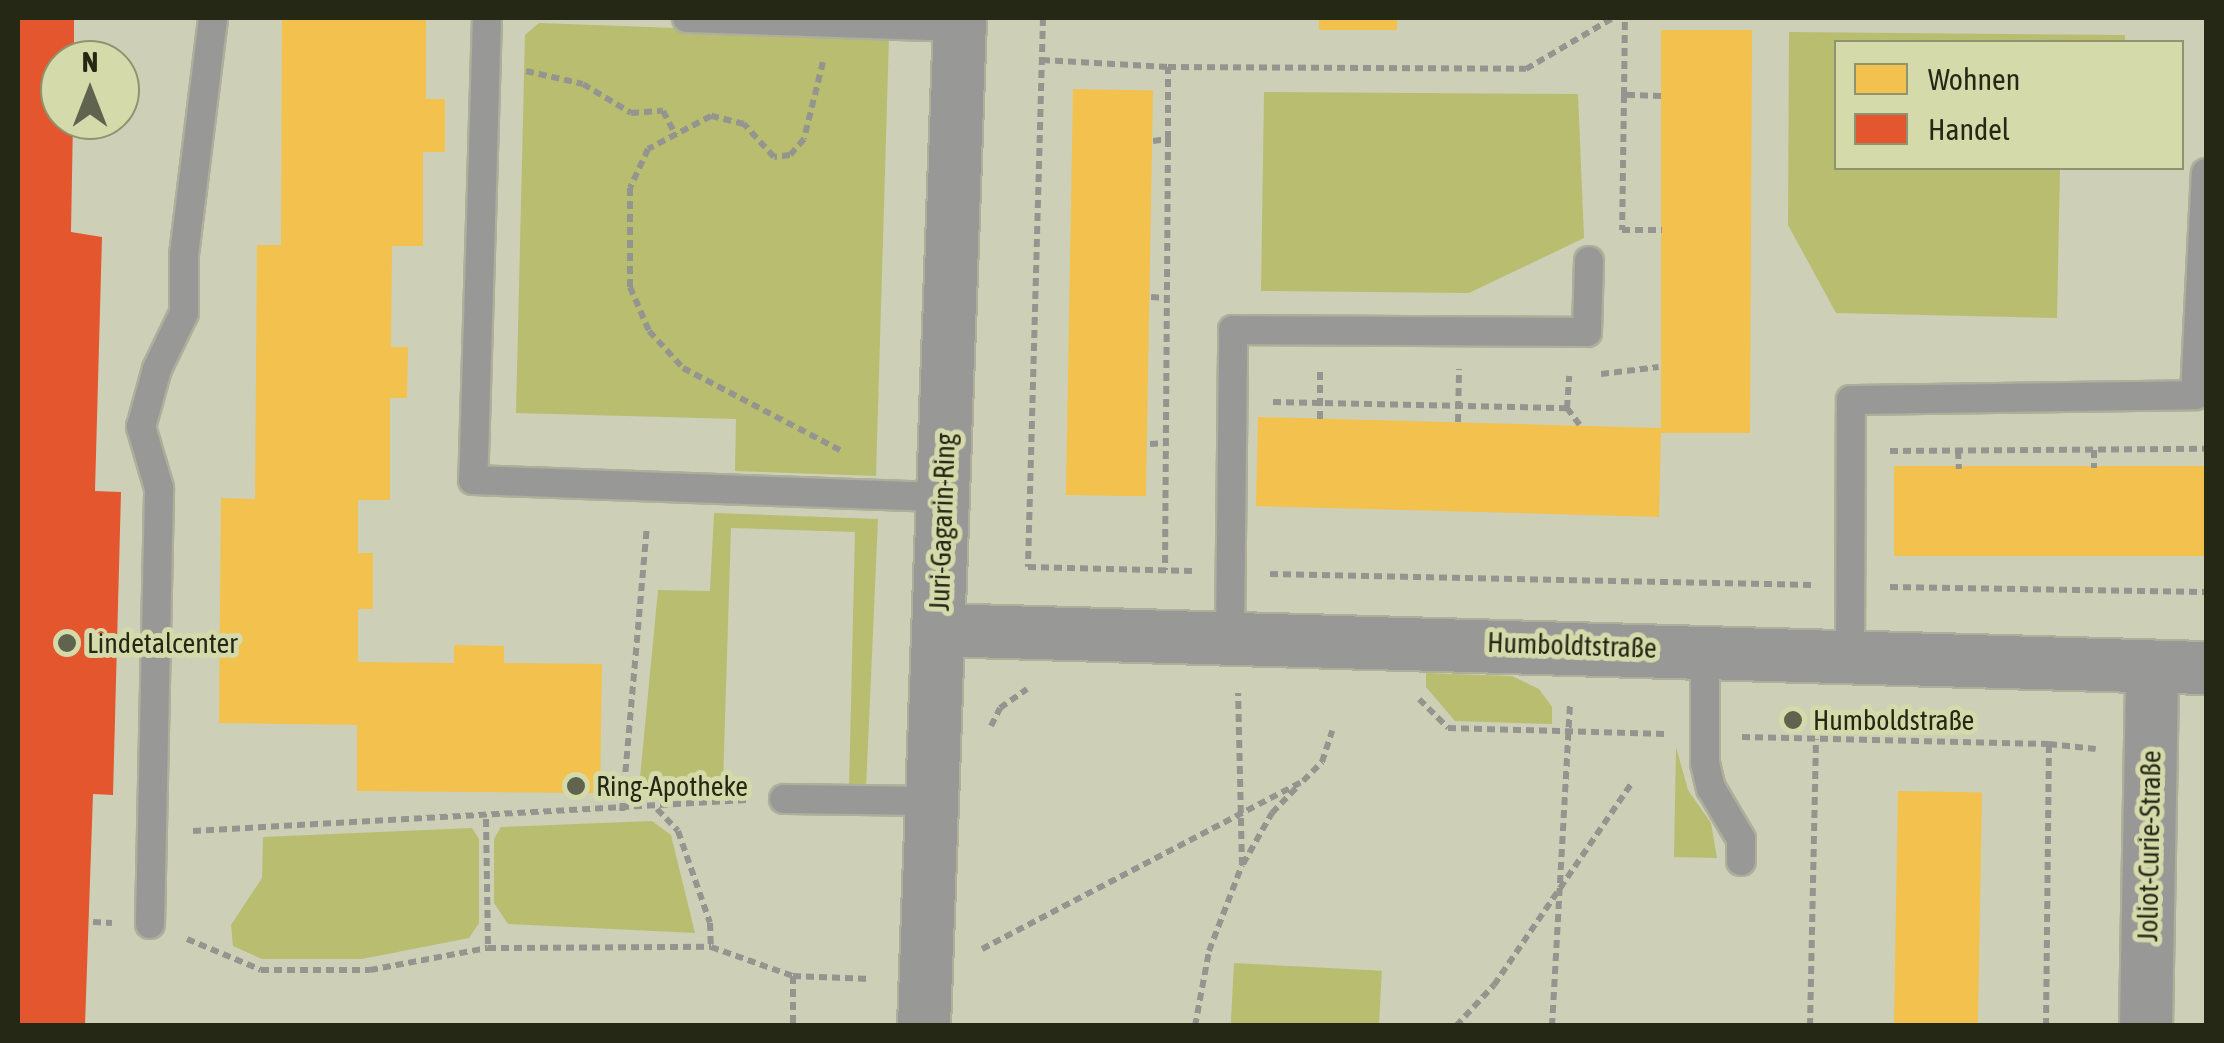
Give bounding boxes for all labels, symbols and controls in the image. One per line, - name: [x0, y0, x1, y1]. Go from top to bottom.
- north arrow: [40, 40, 140, 140]
- legend: [1834, 40, 2184, 170]
- text: N: [82, 46, 98, 78]
- text: Wohnen: [1928, 62, 2020, 96]
- text: Handel: [1928, 112, 2010, 146]
- street label: Juri-Gagarin-Ring: [922, 433, 962, 611]
- street label: Humboldtstraße: [1487, 625, 1657, 665]
- place label: Lindetalcenter: [87, 626, 237, 660]
- marker: Lindetalcenter: [56, 632, 78, 654]
- place label: Humboldstraße: [1813, 703, 1974, 737]
- marker: Humboldstraße: [1782, 709, 1804, 731]
- street label: Joliot-Curie-Straße: [2131, 750, 2167, 942]
- place label: Ring-Apotheke: [596, 769, 748, 803]
- marker: Ring-Apotheke: [565, 775, 587, 797]

